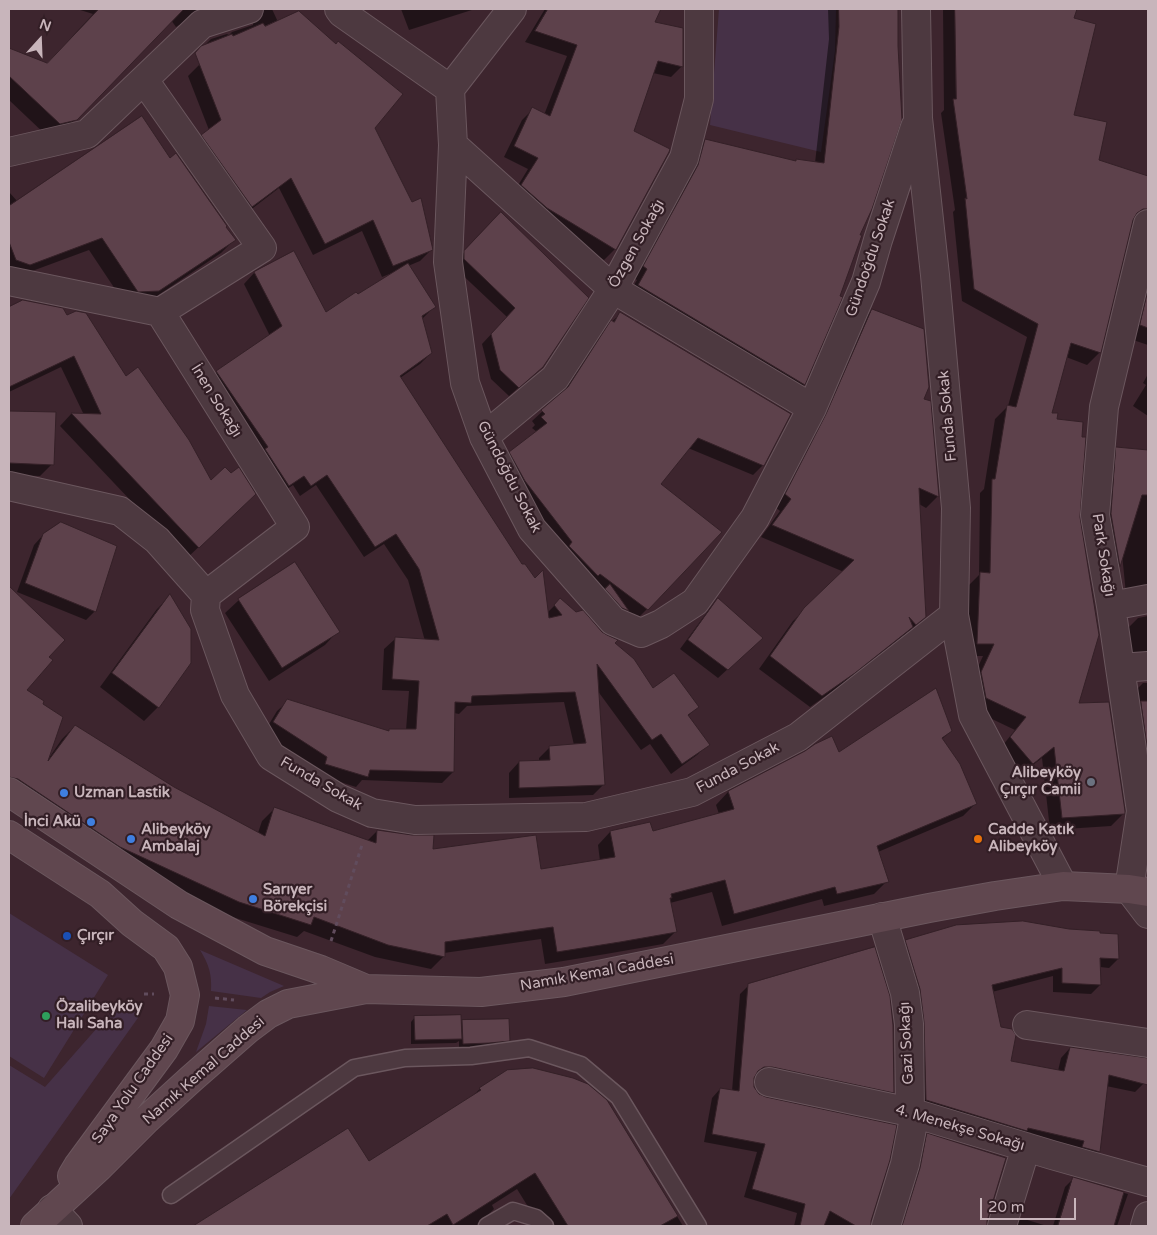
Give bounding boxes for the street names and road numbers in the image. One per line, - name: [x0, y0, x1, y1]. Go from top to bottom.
- street label: Özgen Sokağı: [605, 196, 669, 292]
- street label: Gündoğdu Sokak: [842, 197, 900, 319]
- street label: İnen Sokağı: [186, 361, 246, 441]
- street label: Funda Sokak: [935, 370, 961, 462]
- street label: Gündoğdu Sokak: [473, 418, 545, 536]
- street label: Park Sokağı: [1088, 512, 1118, 598]
- street label: Funda Sokak: [693, 739, 783, 797]
- street label: Funda Sokak: [277, 753, 365, 815]
- street label: Namık Kemal Caddesi: [519, 951, 675, 995]
- street label: Gazi Sokağı: [896, 1001, 918, 1085]
- street label: Namık Kemal Caddesi: [139, 1013, 269, 1129]
- street label: Saya Yolu Caddesi: [89, 1031, 177, 1147]
- street label: 4. Menekşe Sokağı: [893, 1101, 1027, 1155]

